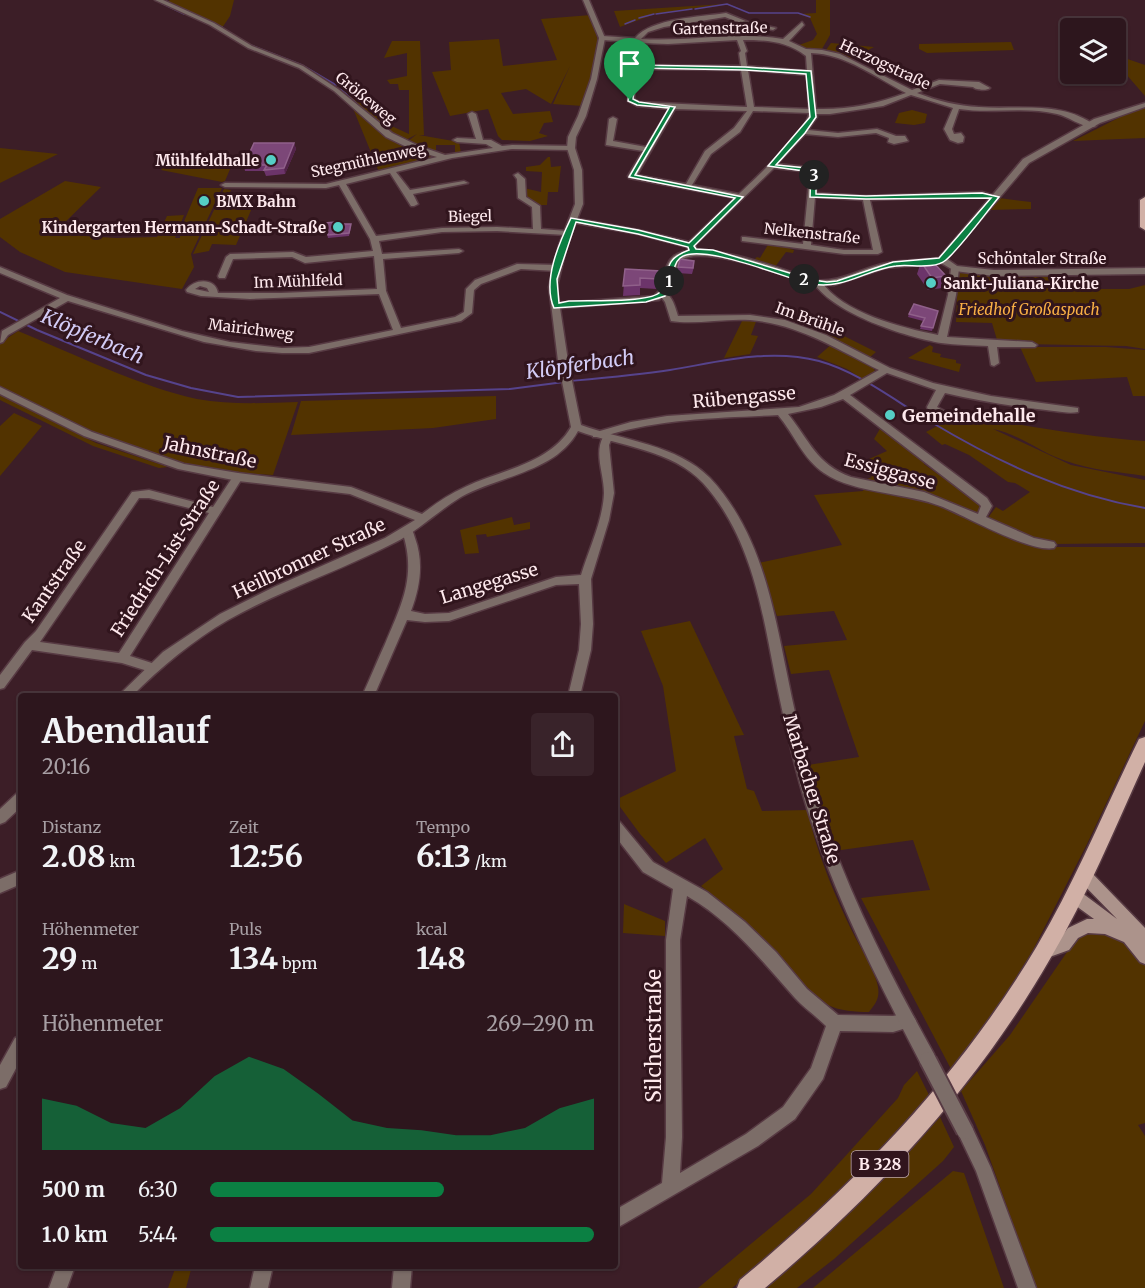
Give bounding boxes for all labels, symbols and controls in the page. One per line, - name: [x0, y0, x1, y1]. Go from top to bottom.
- street label: Gartenstraße: [672, 18, 768, 38]
- map controls: [1060, 18, 1126, 84]
- button: layers: [1060, 18, 1126, 84]
- street label: Herzogstraße: [837, 35, 934, 93]
- pin: [604, 38, 655, 100]
- icon: arrive: [613, 47, 646, 80]
- street label: Größeweg: [332, 68, 400, 128]
- street label: Stegmühlenweg: [309, 139, 427, 181]
- place label: Mühlfeldhalle: [156, 151, 259, 170]
- marker: Mühlfeldhalle: [264, 153, 278, 167]
- pin: 3: [799, 160, 829, 190]
- text: 3: [809, 165, 819, 185]
- place label: BMX Bahn: [216, 192, 296, 211]
- marker: BMX Bahn: [197, 194, 211, 208]
- street label: Biegel: [448, 206, 493, 226]
- place label: Kindergarten Hermann-Schadt-Straße: [41, 218, 326, 237]
- street label: Nelkenstraße: [763, 219, 861, 248]
- marker: Kindergarten Hermann-Schadt-Straße: [331, 220, 345, 234]
- street label: Schöntaler Straße: [978, 249, 1107, 268]
- pin: 2: [789, 264, 819, 294]
- pin: 1: [654, 266, 684, 296]
- text: 2: [799, 269, 809, 289]
- street label: Im Mühlfeld: [253, 270, 343, 292]
- text: 1: [665, 271, 673, 291]
- place label: Sankt-Juliana-Kirche: [943, 274, 1099, 293]
- marker: Sankt-Juliana-Kirche: [924, 276, 938, 290]
- street label: Im Brühle: [773, 298, 847, 340]
- park label: Friedhof Großaspach: [957, 300, 1100, 319]
- water label: Klöpferbach: [37, 303, 148, 369]
- street label: Mairichweg: [207, 314, 295, 344]
- water label: Klöpferbach: [523, 344, 636, 384]
- street label: Rübengasse: [692, 381, 796, 413]
- place label: Gemeindehalle: [902, 404, 1036, 427]
- marker: Gemeindehalle: [883, 408, 897, 422]
- street label: Jahnstraße: [160, 431, 259, 473]
- street label: Essiggasse: [842, 448, 938, 494]
- street label: Friedrich-List-Straße: [106, 475, 224, 641]
- street label: Heilbronner Straße: [229, 513, 389, 603]
- street label: Kantstraße: [17, 535, 91, 627]
- street label: Langegasse: [437, 557, 541, 609]
- text: Abendlauf: [42, 711, 210, 752]
- street label: Marbacher Straße: [778, 712, 846, 866]
- button: share: [531, 713, 594, 776]
- text: 20:16: [42, 754, 90, 779]
- text: Distanz: [42, 817, 101, 837]
- text: Zeit: [229, 817, 259, 837]
- text: Tempo: [416, 817, 470, 837]
- text: 2.08: [42, 837, 106, 875]
- text: 12:56: [229, 837, 303, 875]
- text: 6:13: [416, 837, 471, 875]
- text: km: [106, 851, 136, 871]
- text: /km: [471, 851, 507, 871]
- text: Höhenmeter: [42, 919, 139, 939]
- text: Puls: [229, 919, 262, 939]
- text: kcal: [416, 919, 447, 939]
- text: 29: [42, 939, 78, 977]
- text: 134: [229, 939, 278, 977]
- text: 148: [416, 939, 466, 977]
- text: m: [78, 953, 97, 973]
- text: bpm: [278, 953, 317, 973]
- street label: Silcherstraße: [640, 969, 667, 1103]
- text: Höhenmeter: [42, 1011, 163, 1036]
- text: 269–290 m: [486, 1011, 594, 1036]
- road number: B 328: [852, 1151, 908, 1177]
- text: 500 m: [42, 1177, 105, 1202]
- text: 6:30: [138, 1177, 178, 1202]
- text: 1.0 km: [42, 1222, 108, 1247]
- text: 5:44: [138, 1222, 177, 1247]

